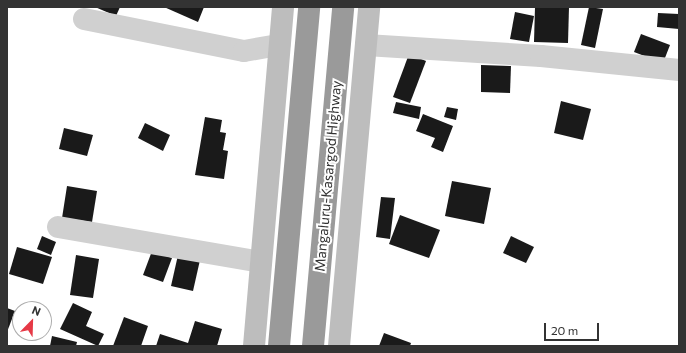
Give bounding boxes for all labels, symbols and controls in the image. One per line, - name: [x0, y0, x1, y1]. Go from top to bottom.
- street label: Mangaluru-Kasargod Highway: [311, 80, 345, 272]
- north arrow: [12, 301, 52, 341]
- text: N: [30, 303, 43, 318]
- scale bar: [546, 315, 601, 341]
- text: 20 m: [551, 323, 578, 337]

